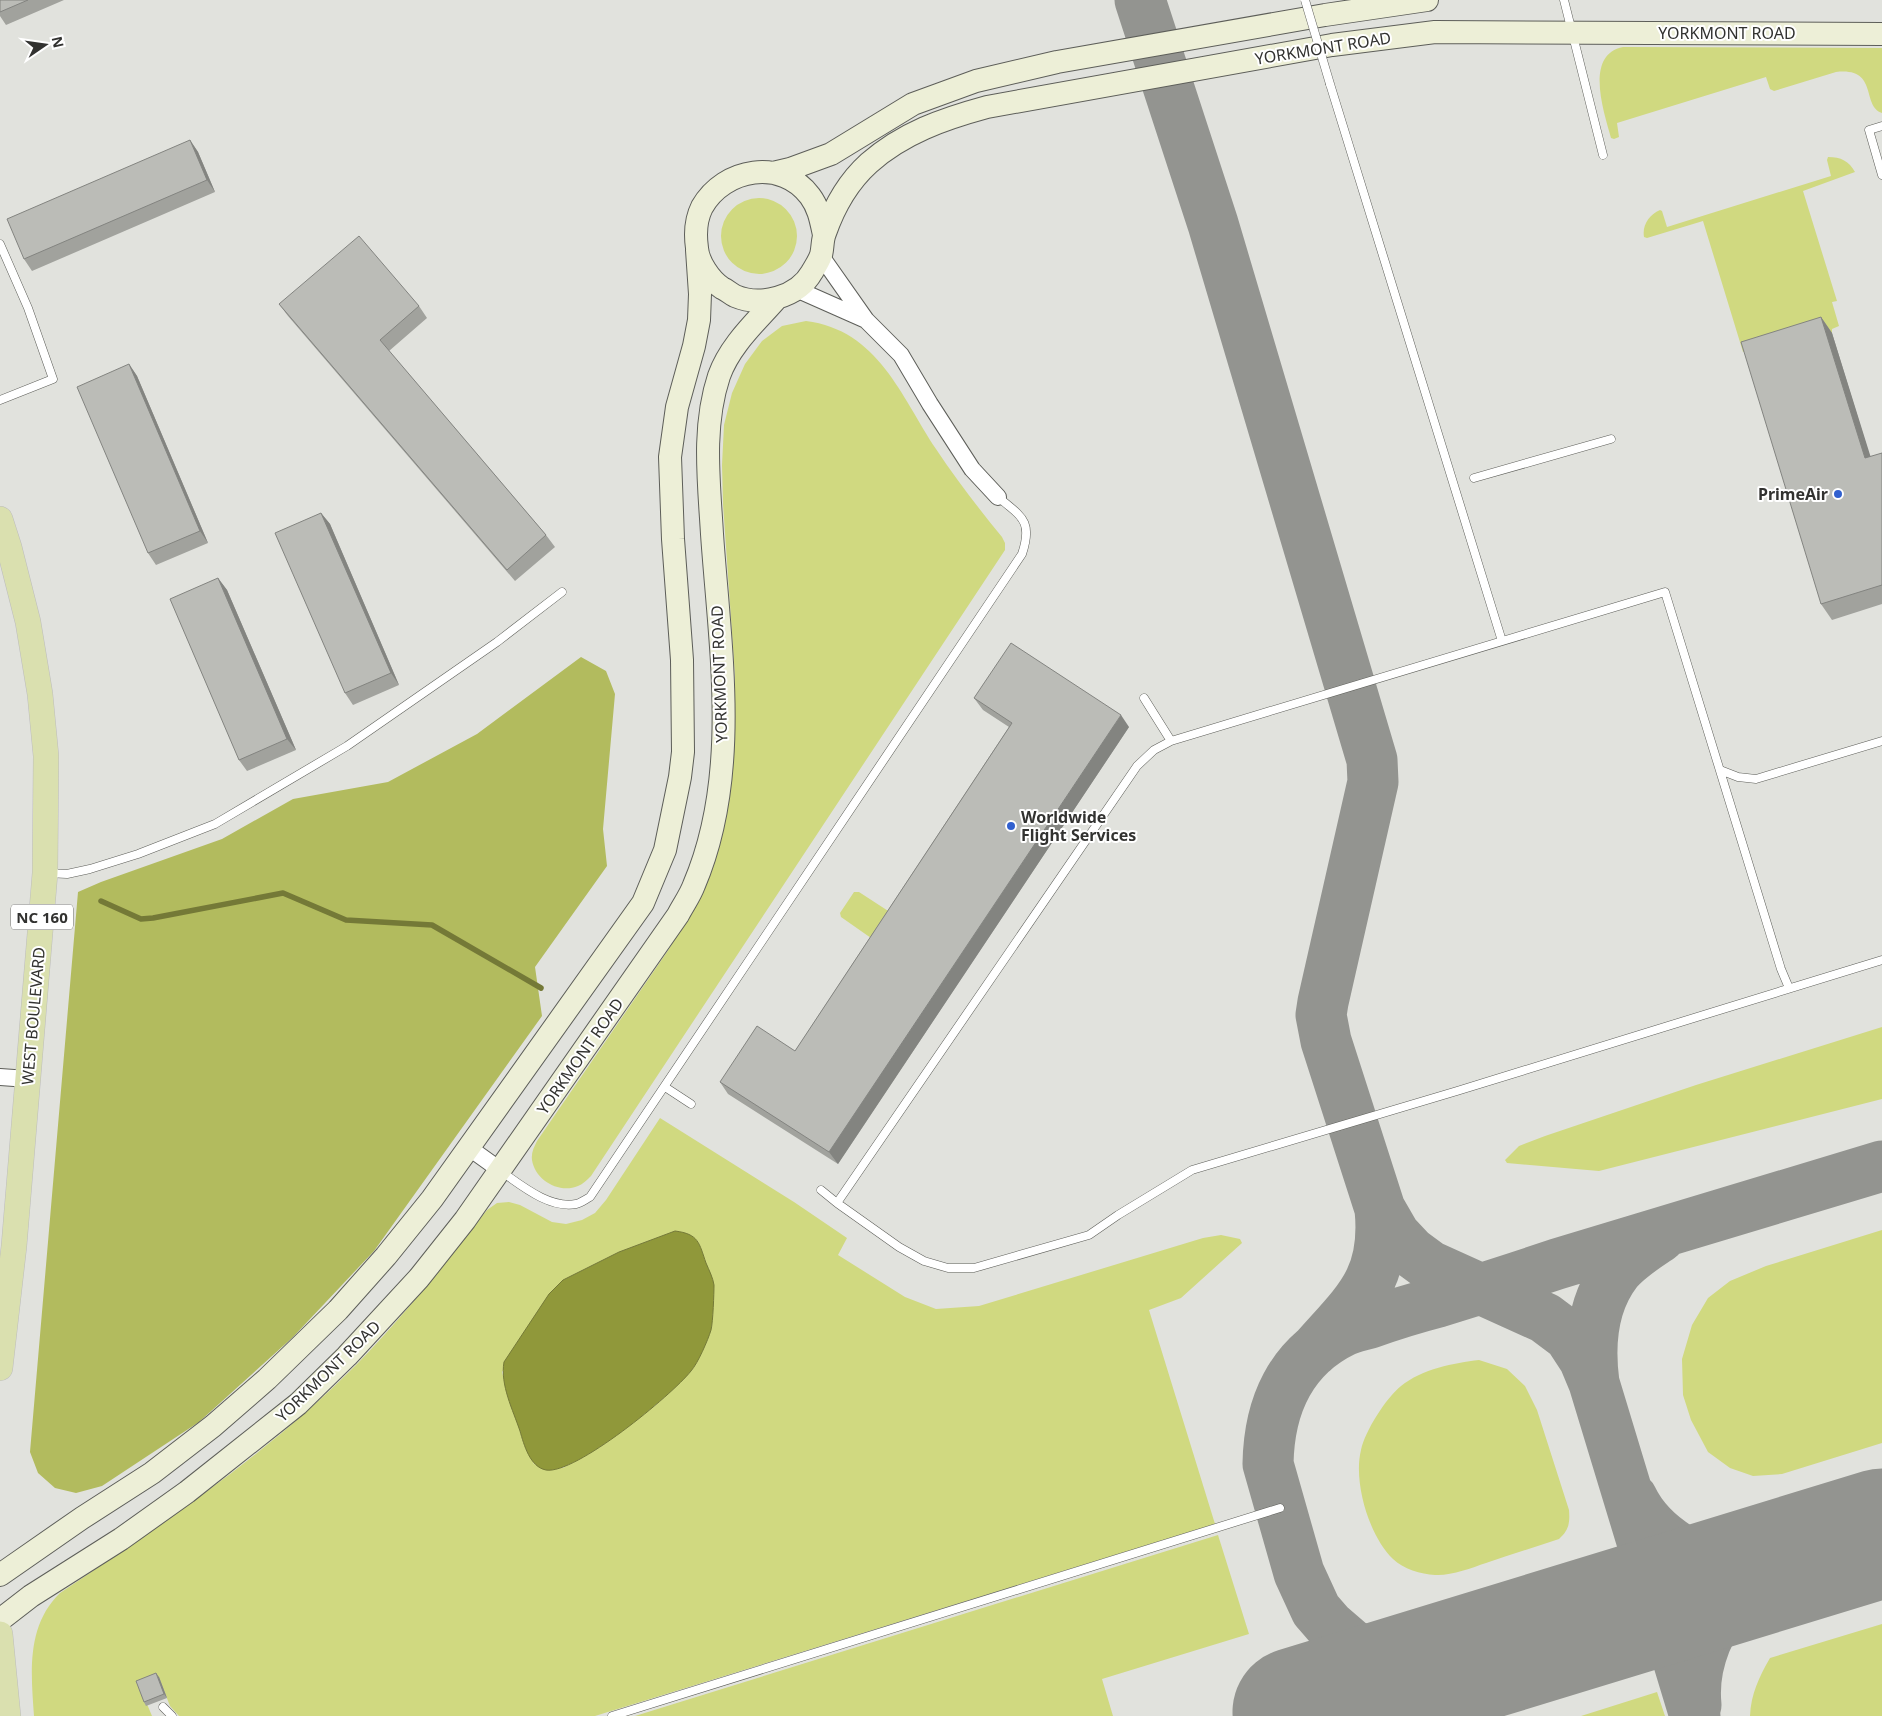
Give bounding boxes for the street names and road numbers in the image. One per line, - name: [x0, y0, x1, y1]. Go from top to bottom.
- street label: YORKMONT ROAD: [1658, 22, 1796, 44]
- street label: YORKMONT ROAD: [1253, 26, 1393, 70]
- street label: YORKMONT ROAD: [706, 605, 732, 743]
- road number: NC 160: [11, 904, 73, 930]
- street label: WEST BOULEVARD: [16, 946, 50, 1086]
- street label: YORKMONT ROAD: [532, 993, 628, 1119]
- street label: YORKMONT ROAD: [271, 1315, 385, 1427]

